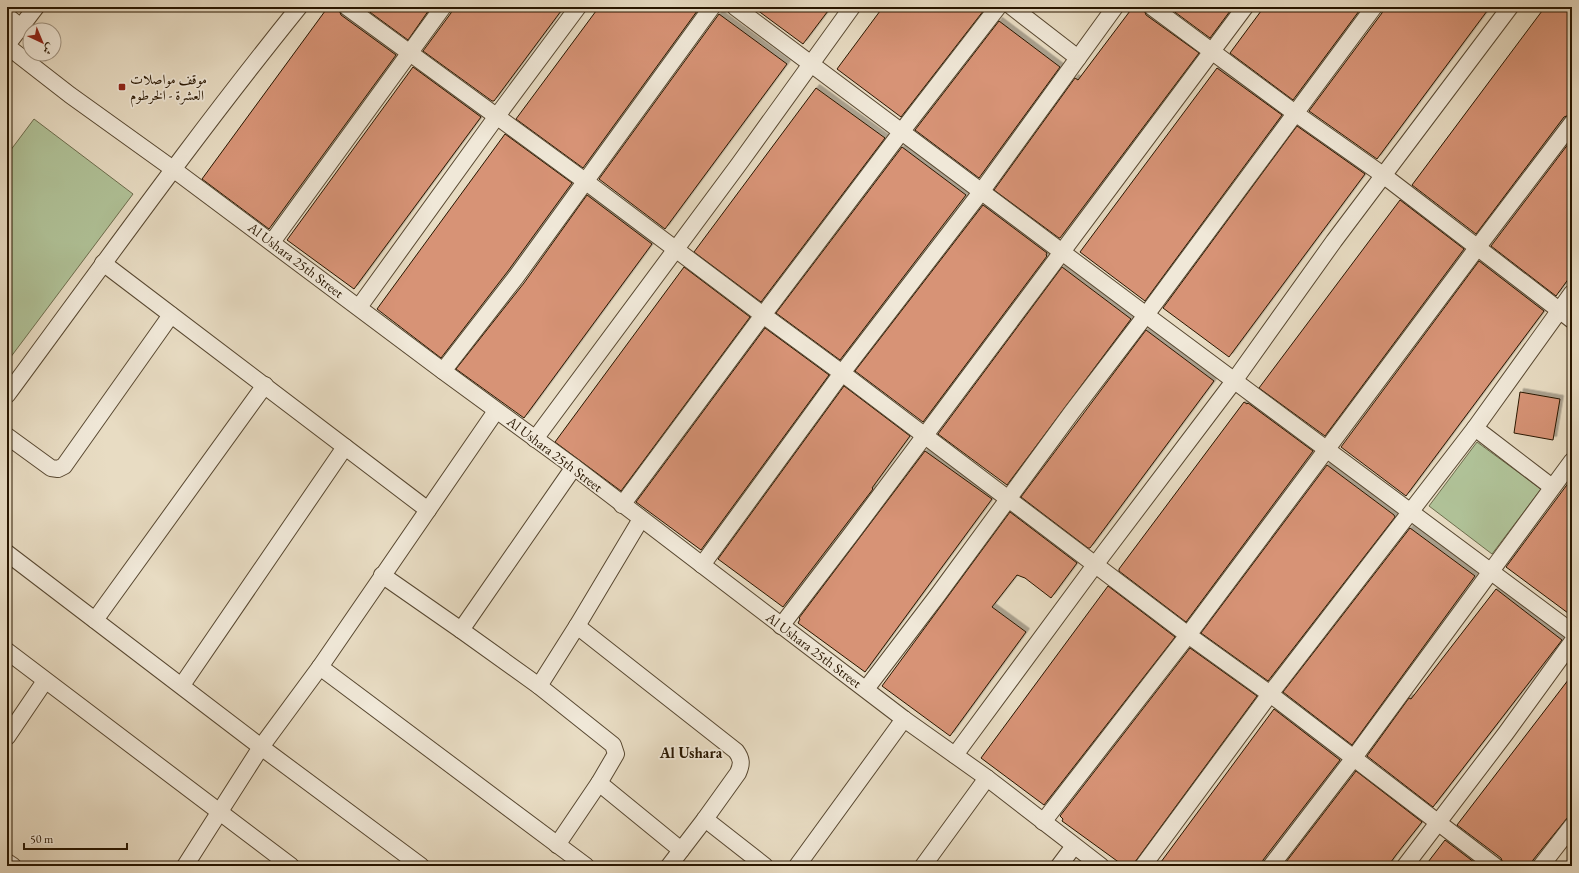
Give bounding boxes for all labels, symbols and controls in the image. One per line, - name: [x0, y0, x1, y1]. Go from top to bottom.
- north arrow: [22, 22, 62, 62]
- text: ش: [40, 40, 58, 58]
- place label: موقف مواصلات العشرة - الخرطوم: [130, 70, 207, 108]
- marker: موقف مواصلات العشرة - الخرطوم: [117, 82, 127, 92]
- street label: Al Ushara 25th Street: [244, 218, 348, 302]
- street label: Al Ushara 25th Street: [503, 412, 607, 496]
- street label: Al Ushara 25th Street: [762, 608, 866, 692]
- district label: Al Ushara: [659, 743, 723, 762]
- scale bar: [24, 825, 127, 851]
- text: 50 m: [30, 831, 54, 847]

